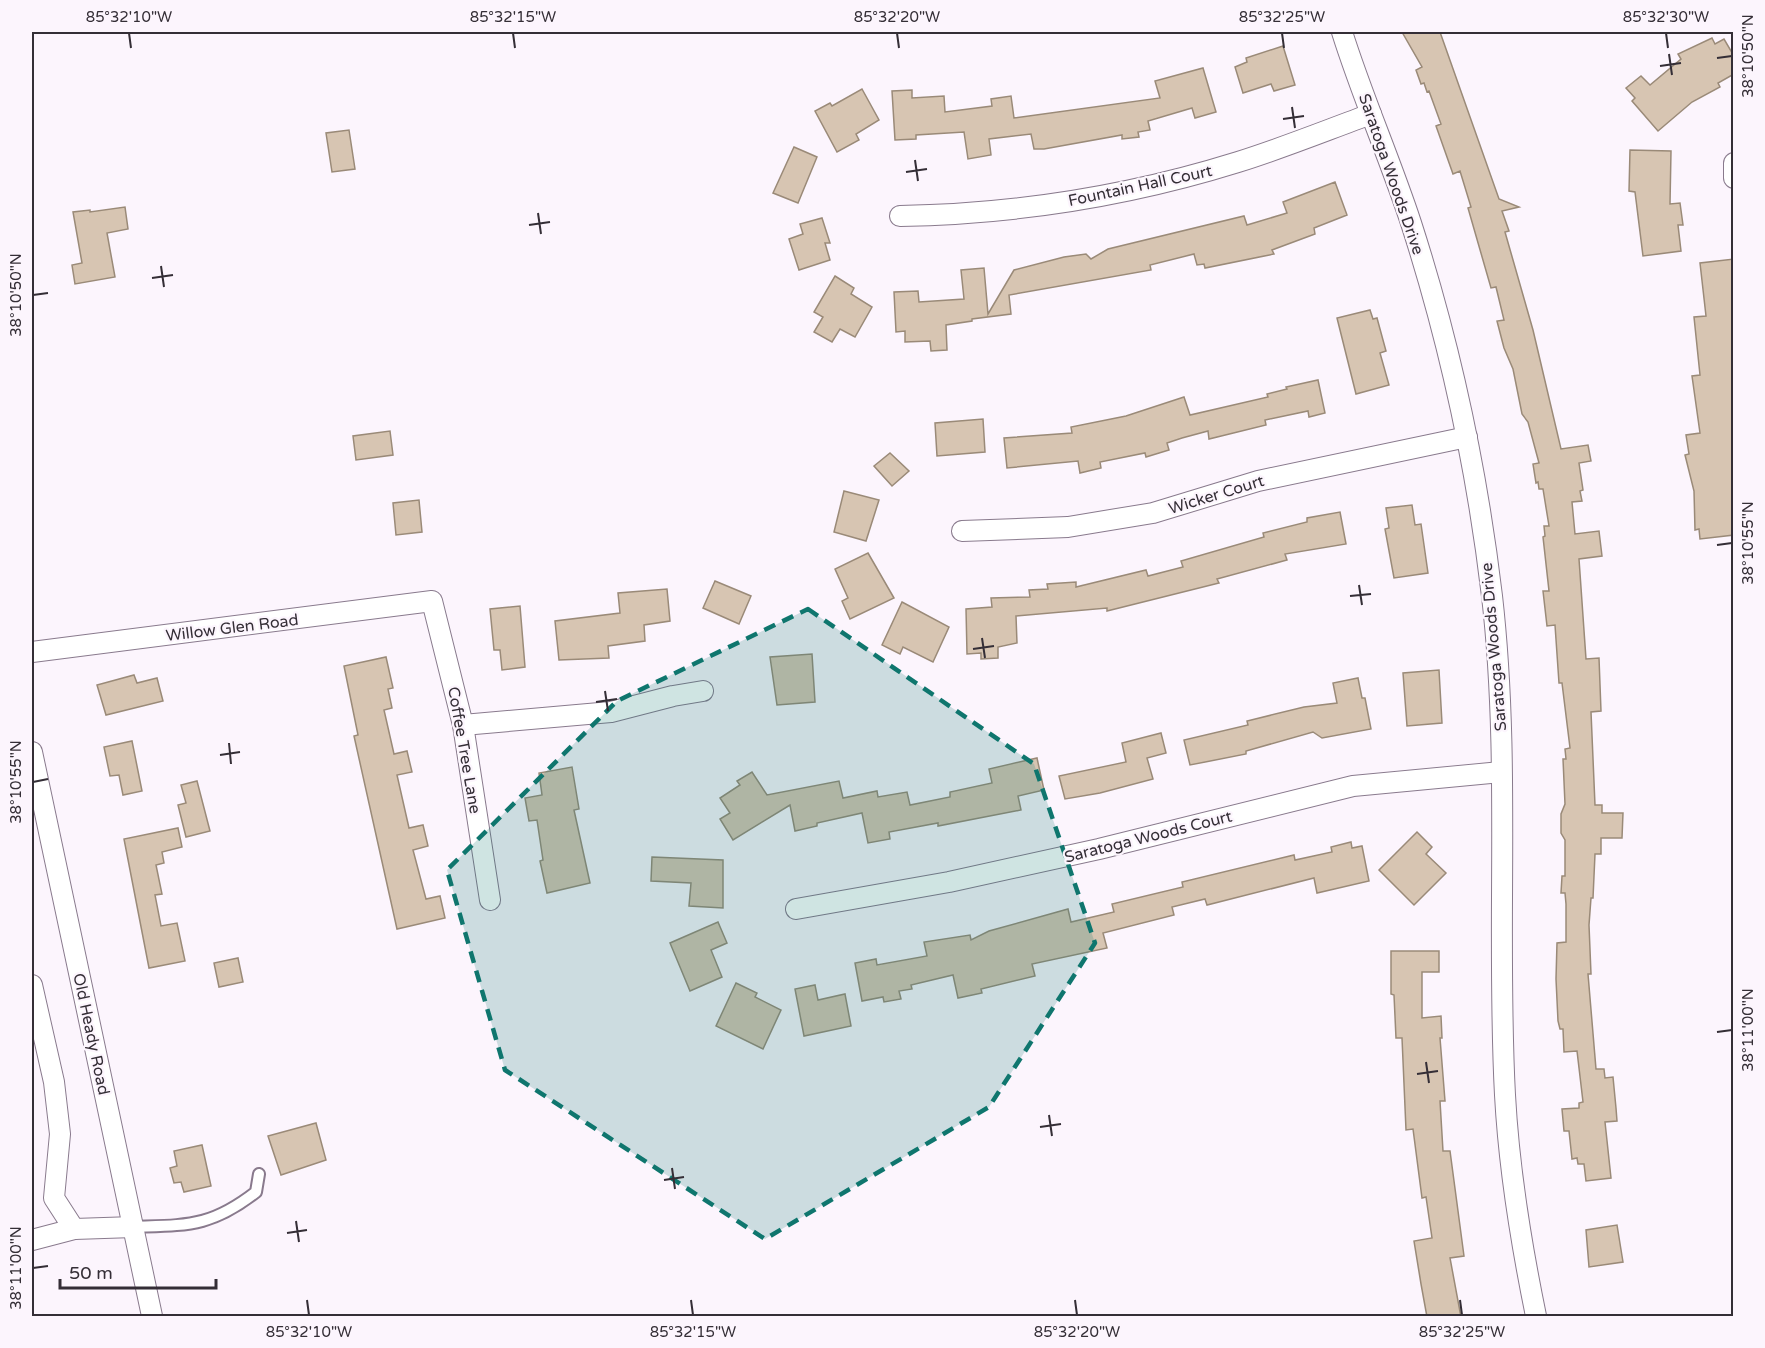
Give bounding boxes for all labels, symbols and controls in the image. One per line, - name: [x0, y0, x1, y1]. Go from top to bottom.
- text: 85°32'10"W: [86, 8, 172, 26]
- text: 85°32'15"W: [470, 8, 556, 26]
- text: 85°32'20"W: [854, 8, 940, 26]
- text: 85°32'25"W: [1239, 8, 1325, 26]
- text: 85°32'30"W: [1623, 8, 1709, 26]
- text: 38°10'50"N: [1739, 14, 1757, 98]
- street label: Saratoga Woods Drive: [1354, 91, 1428, 257]
- street label: Fountain Hall Court: [1066, 161, 1214, 211]
- text: 38°10'50"N: [7, 253, 25, 337]
- street label: Wicker Court: [1166, 471, 1267, 519]
- text: 38°10'55"N: [1739, 501, 1757, 585]
- street label: Saratoga Woods Drive: [1477, 562, 1511, 732]
- street label: Willow Glen Road: [165, 610, 300, 646]
- street label: Coffee Tree Lane: [443, 685, 485, 815]
- text: 38°10'55"N: [7, 740, 25, 824]
- street label: Saratoga Woods Court: [1062, 806, 1234, 868]
- street label: Old Heady Road: [68, 971, 114, 1097]
- text: 38°11'00"N: [1739, 988, 1757, 1072]
- text: 38°11'00"N: [7, 1226, 25, 1310]
- scale bar: [60, 1252, 216, 1290]
- text: 50 m: [69, 1262, 113, 1284]
- text: 85°32'10"W: [266, 1323, 352, 1341]
- text: 85°32'15"W: [650, 1323, 736, 1341]
- text: 85°32'20"W: [1034, 1323, 1120, 1341]
- text: 85°32'25"W: [1419, 1323, 1505, 1341]

